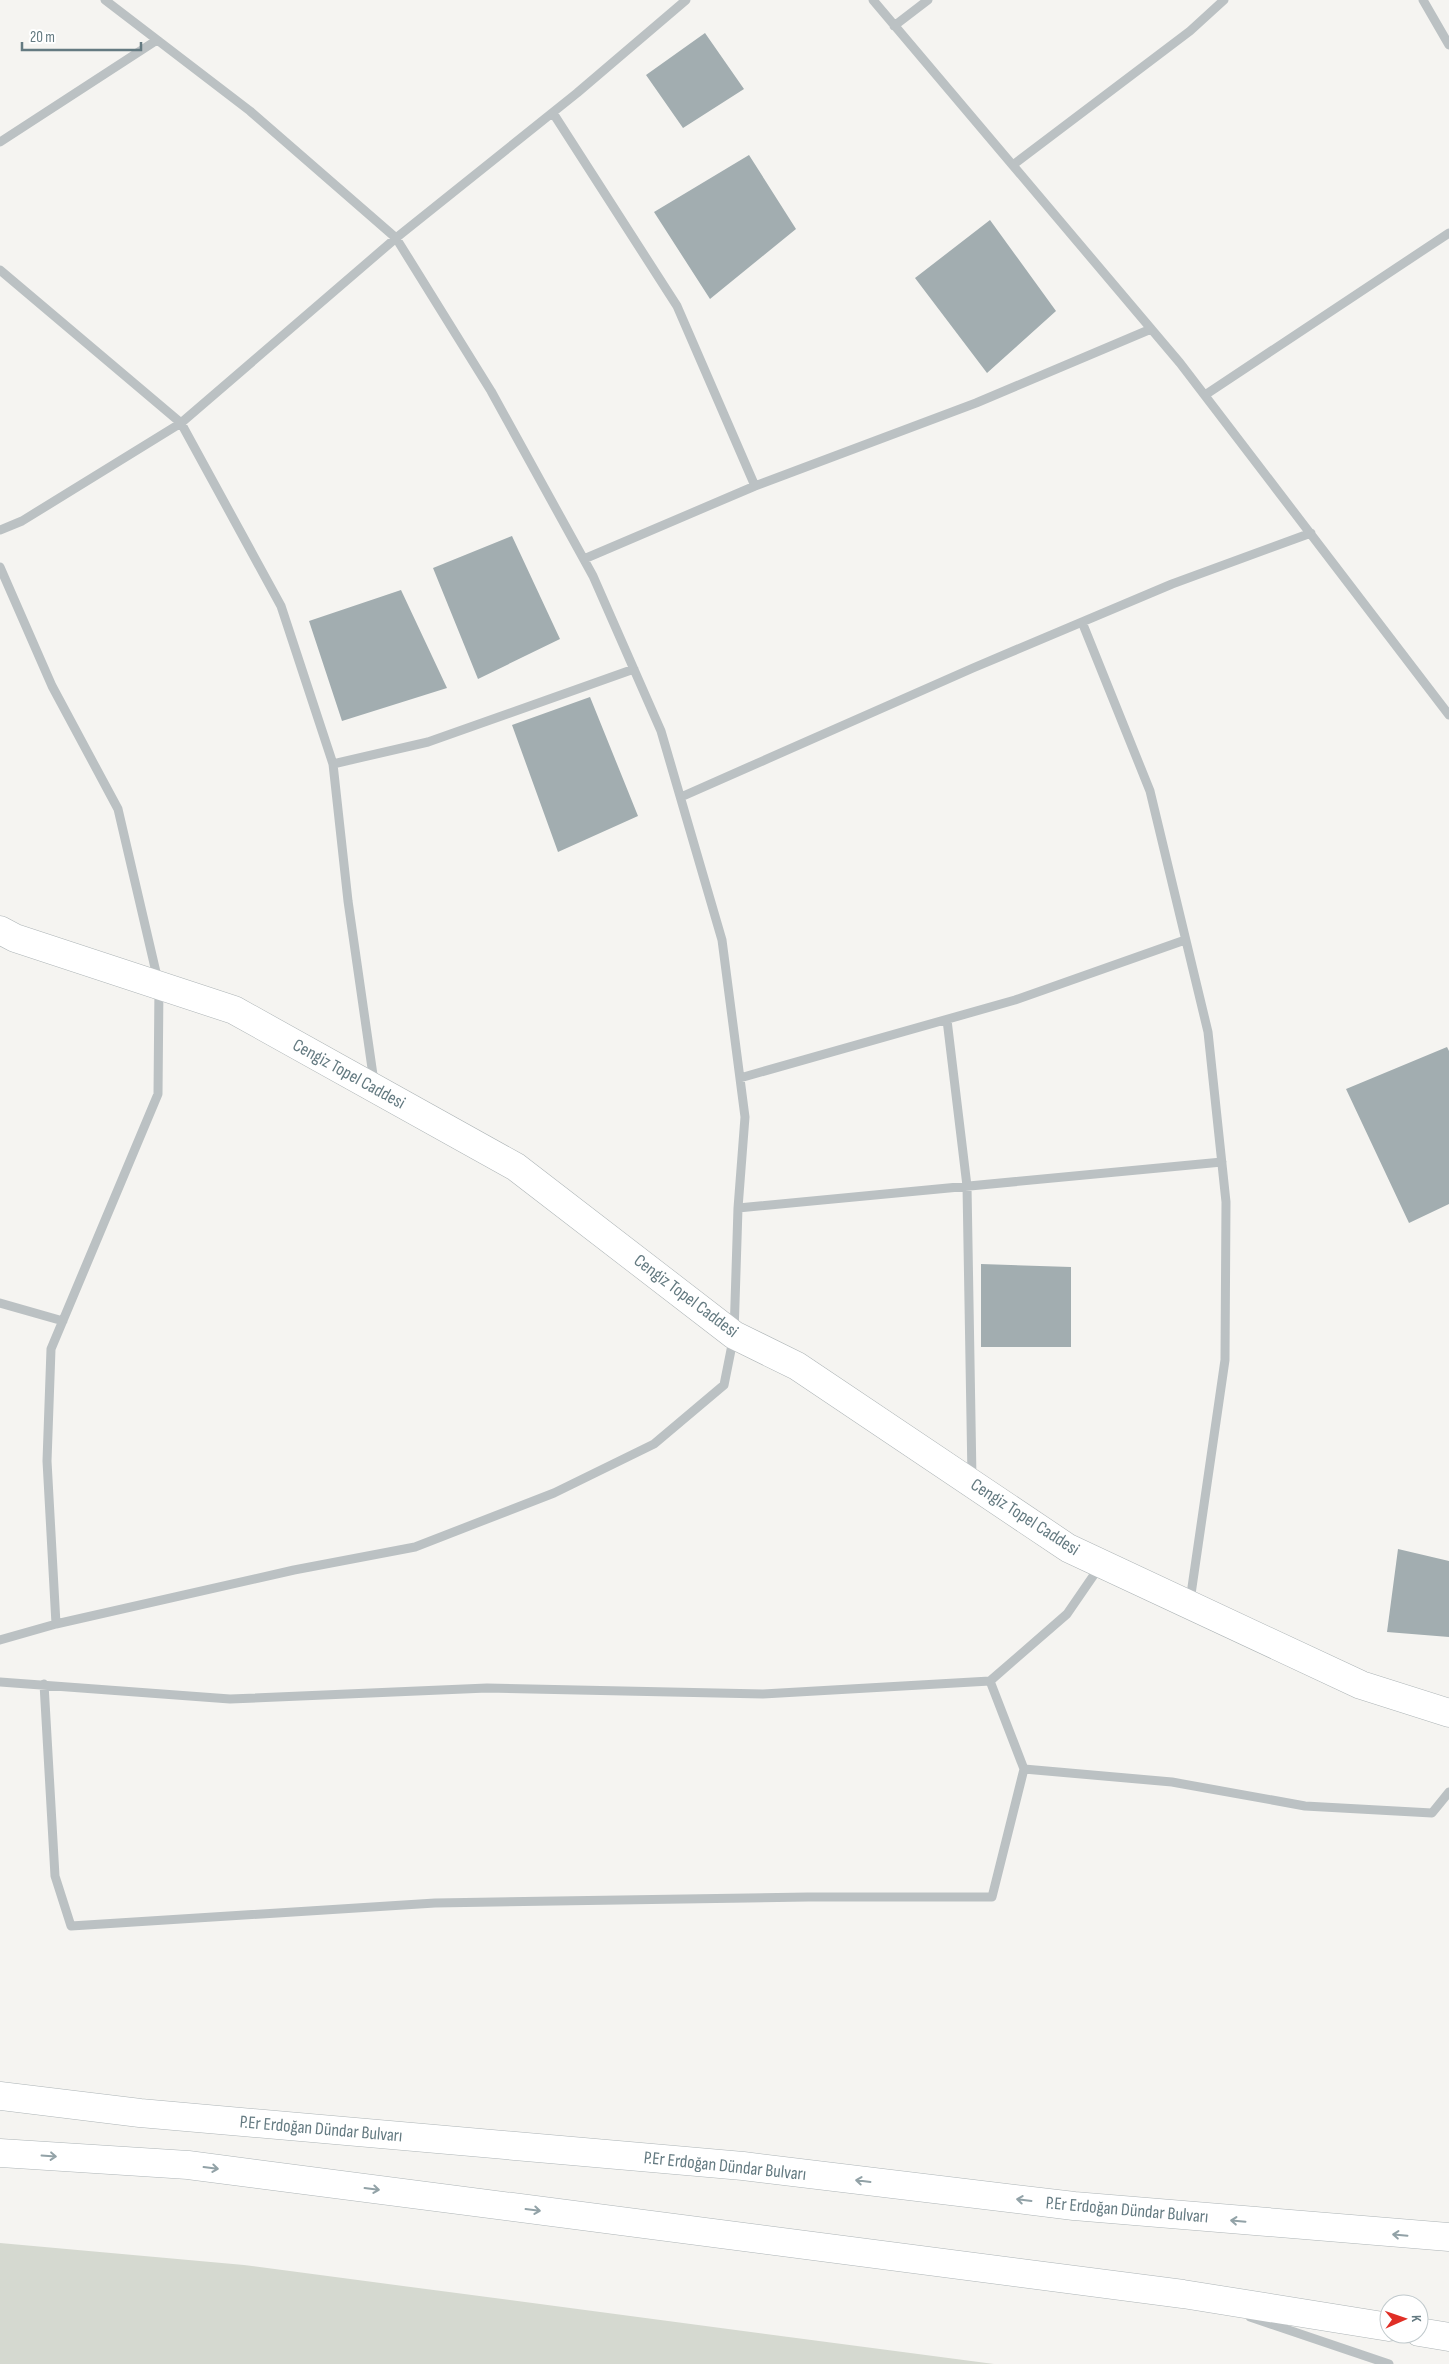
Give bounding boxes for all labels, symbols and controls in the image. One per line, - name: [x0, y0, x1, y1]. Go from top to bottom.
- scale bar: [22, 20, 141, 52]
- text: 20 m: [30, 28, 55, 47]
- street label: Cengiz Topel Caddesi: [289, 1034, 409, 1114]
- street label: Cengiz Topel Caddesi: [630, 1250, 742, 1342]
- street label: Cengiz Topel Caddesi: [967, 1474, 1083, 1560]
- street label: P.Er Erdoğan Dündar Bulvarı: [239, 2111, 403, 2147]
- street label: P.Er Erdoğan Dündar Bulvarı: [643, 2147, 807, 2185]
- one-way arrow: [40, 2152, 56, 2161]
- one-way arrow: [202, 2164, 218, 2174]
- one-way arrow: [855, 2175, 871, 2185]
- one-way arrow: [363, 2184, 379, 2194]
- street label: P.Er Erdoğan Dündar Bulvarı: [1045, 2192, 1209, 2228]
- one-way arrow: [1017, 2195, 1033, 2205]
- one-way arrow: [525, 2205, 541, 2215]
- one-way arrow: [1231, 2216, 1247, 2225]
- one-way arrow: [1393, 2230, 1409, 2239]
- north arrow: [1379, 2294, 1429, 2344]
- text: K: [1408, 2315, 1425, 2322]

